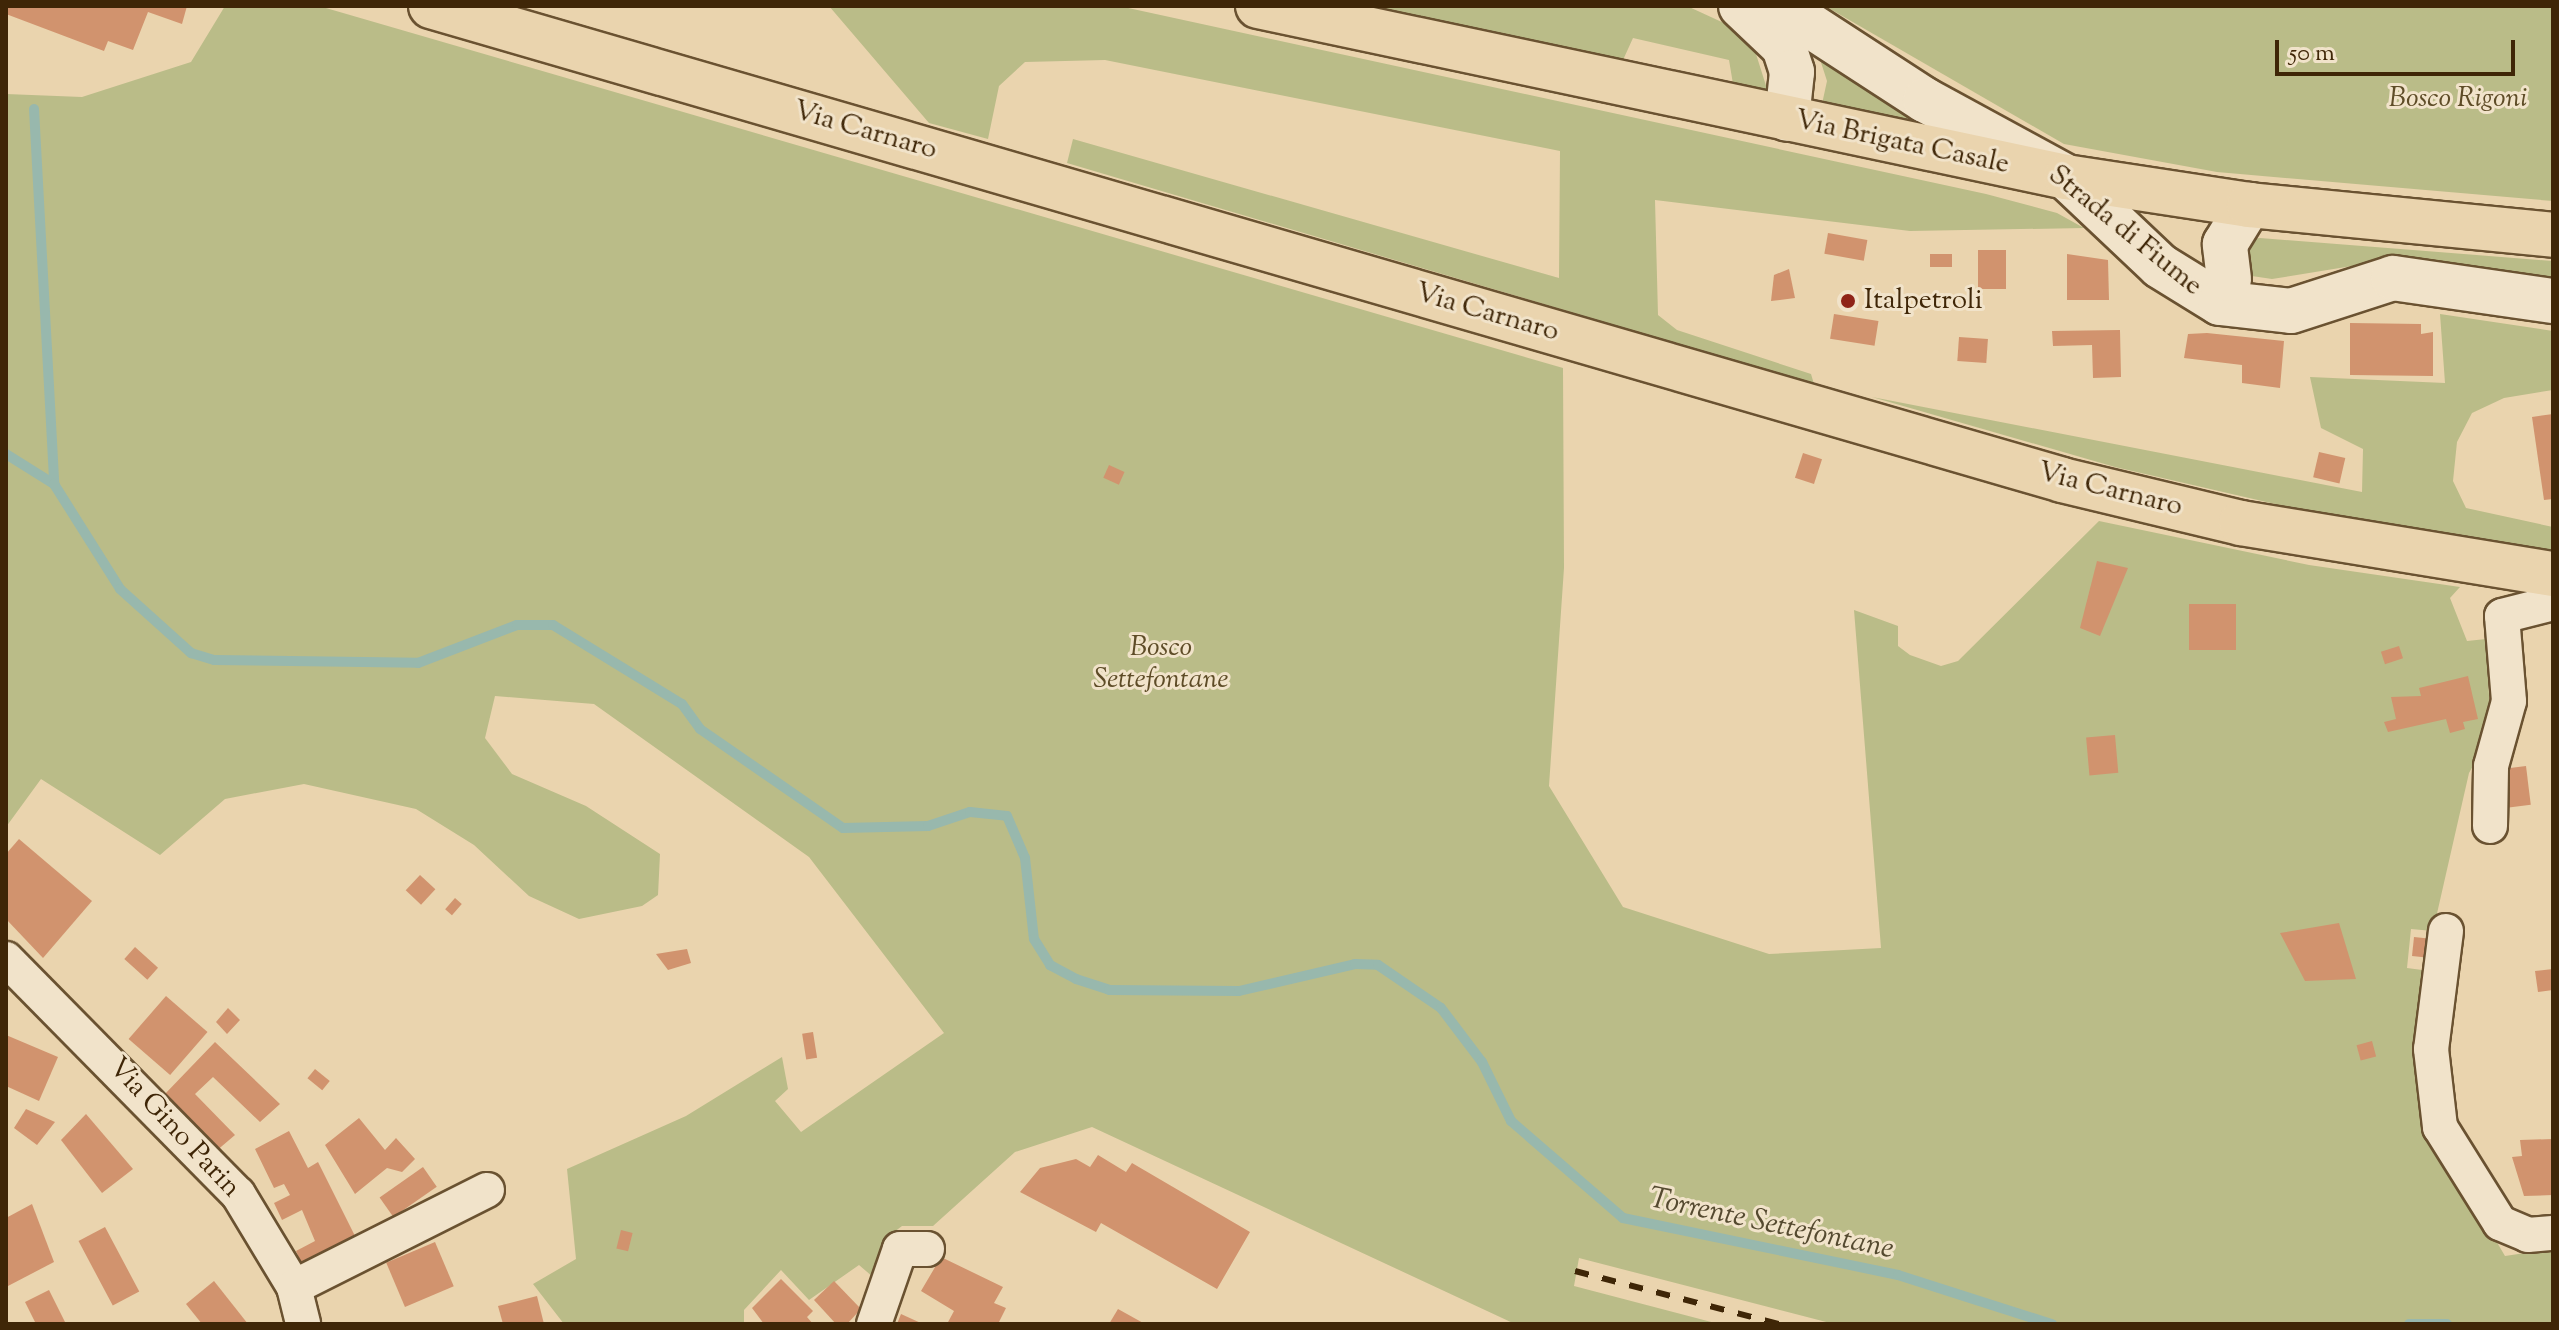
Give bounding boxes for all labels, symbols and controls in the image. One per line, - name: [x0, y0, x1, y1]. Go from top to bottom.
- scale bar: [2279, 24, 2519, 74]
- text: 50 m: [2289, 37, 2335, 71]
- park label: Bosco Rigoni: [2389, 82, 2527, 116]
- street label: Via Carnaro: [789, 94, 941, 168]
- street label: Via Brigata Casale: [1792, 104, 2012, 182]
- street label: Strada di Fiume: [2041, 159, 2209, 303]
- street label: Via Carnaro: [1411, 276, 1563, 350]
- place label: Italpetroli: [1864, 284, 1983, 318]
- marker: Italpetroli: [1839, 292, 1857, 310]
- street label: Via Carnaro: [2034, 456, 2186, 524]
- park label: Bosco Settefontane: [1093, 631, 1229, 697]
- street label: Via Gino Parin: [101, 1051, 247, 1205]
- water label: Torrente Settefontane: [1645, 1181, 1897, 1269]

